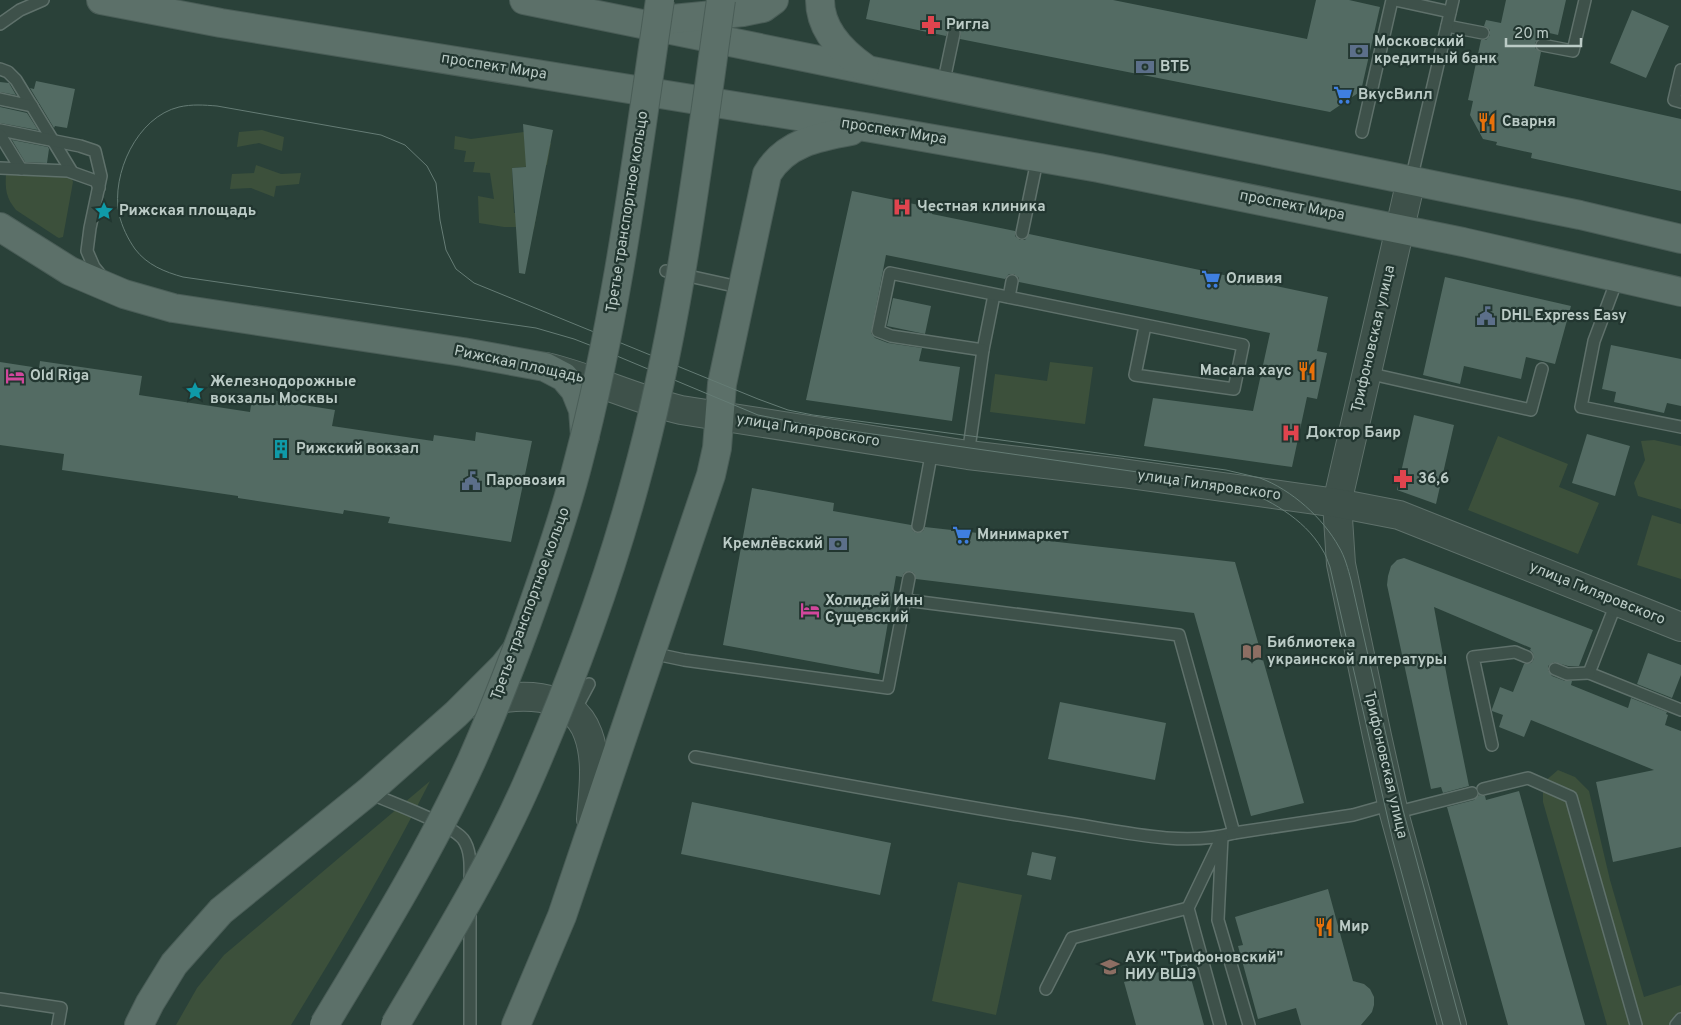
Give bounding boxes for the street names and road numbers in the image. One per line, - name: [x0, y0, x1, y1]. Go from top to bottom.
- street label: проспект Мира: [440, 49, 548, 85]
- street label: Третье транспортное кольцо: [603, 110, 653, 314]
- street label: проспект Мира: [840, 114, 948, 150]
- street label: проспект Мира: [1238, 187, 1346, 225]
- street label: Трифоновская улица: [1348, 263, 1400, 415]
- street label: Рижская площадь: [452, 342, 586, 388]
- street label: улица Гиляровского: [735, 410, 881, 452]
- street label: улица Гиляровского: [1136, 466, 1282, 506]
- street label: Третье транспортное кольцо: [487, 505, 575, 703]
- street label: улица Гиляровского: [1526, 558, 1668, 630]
- street label: Трифоновская улица: [1359, 689, 1411, 841]

